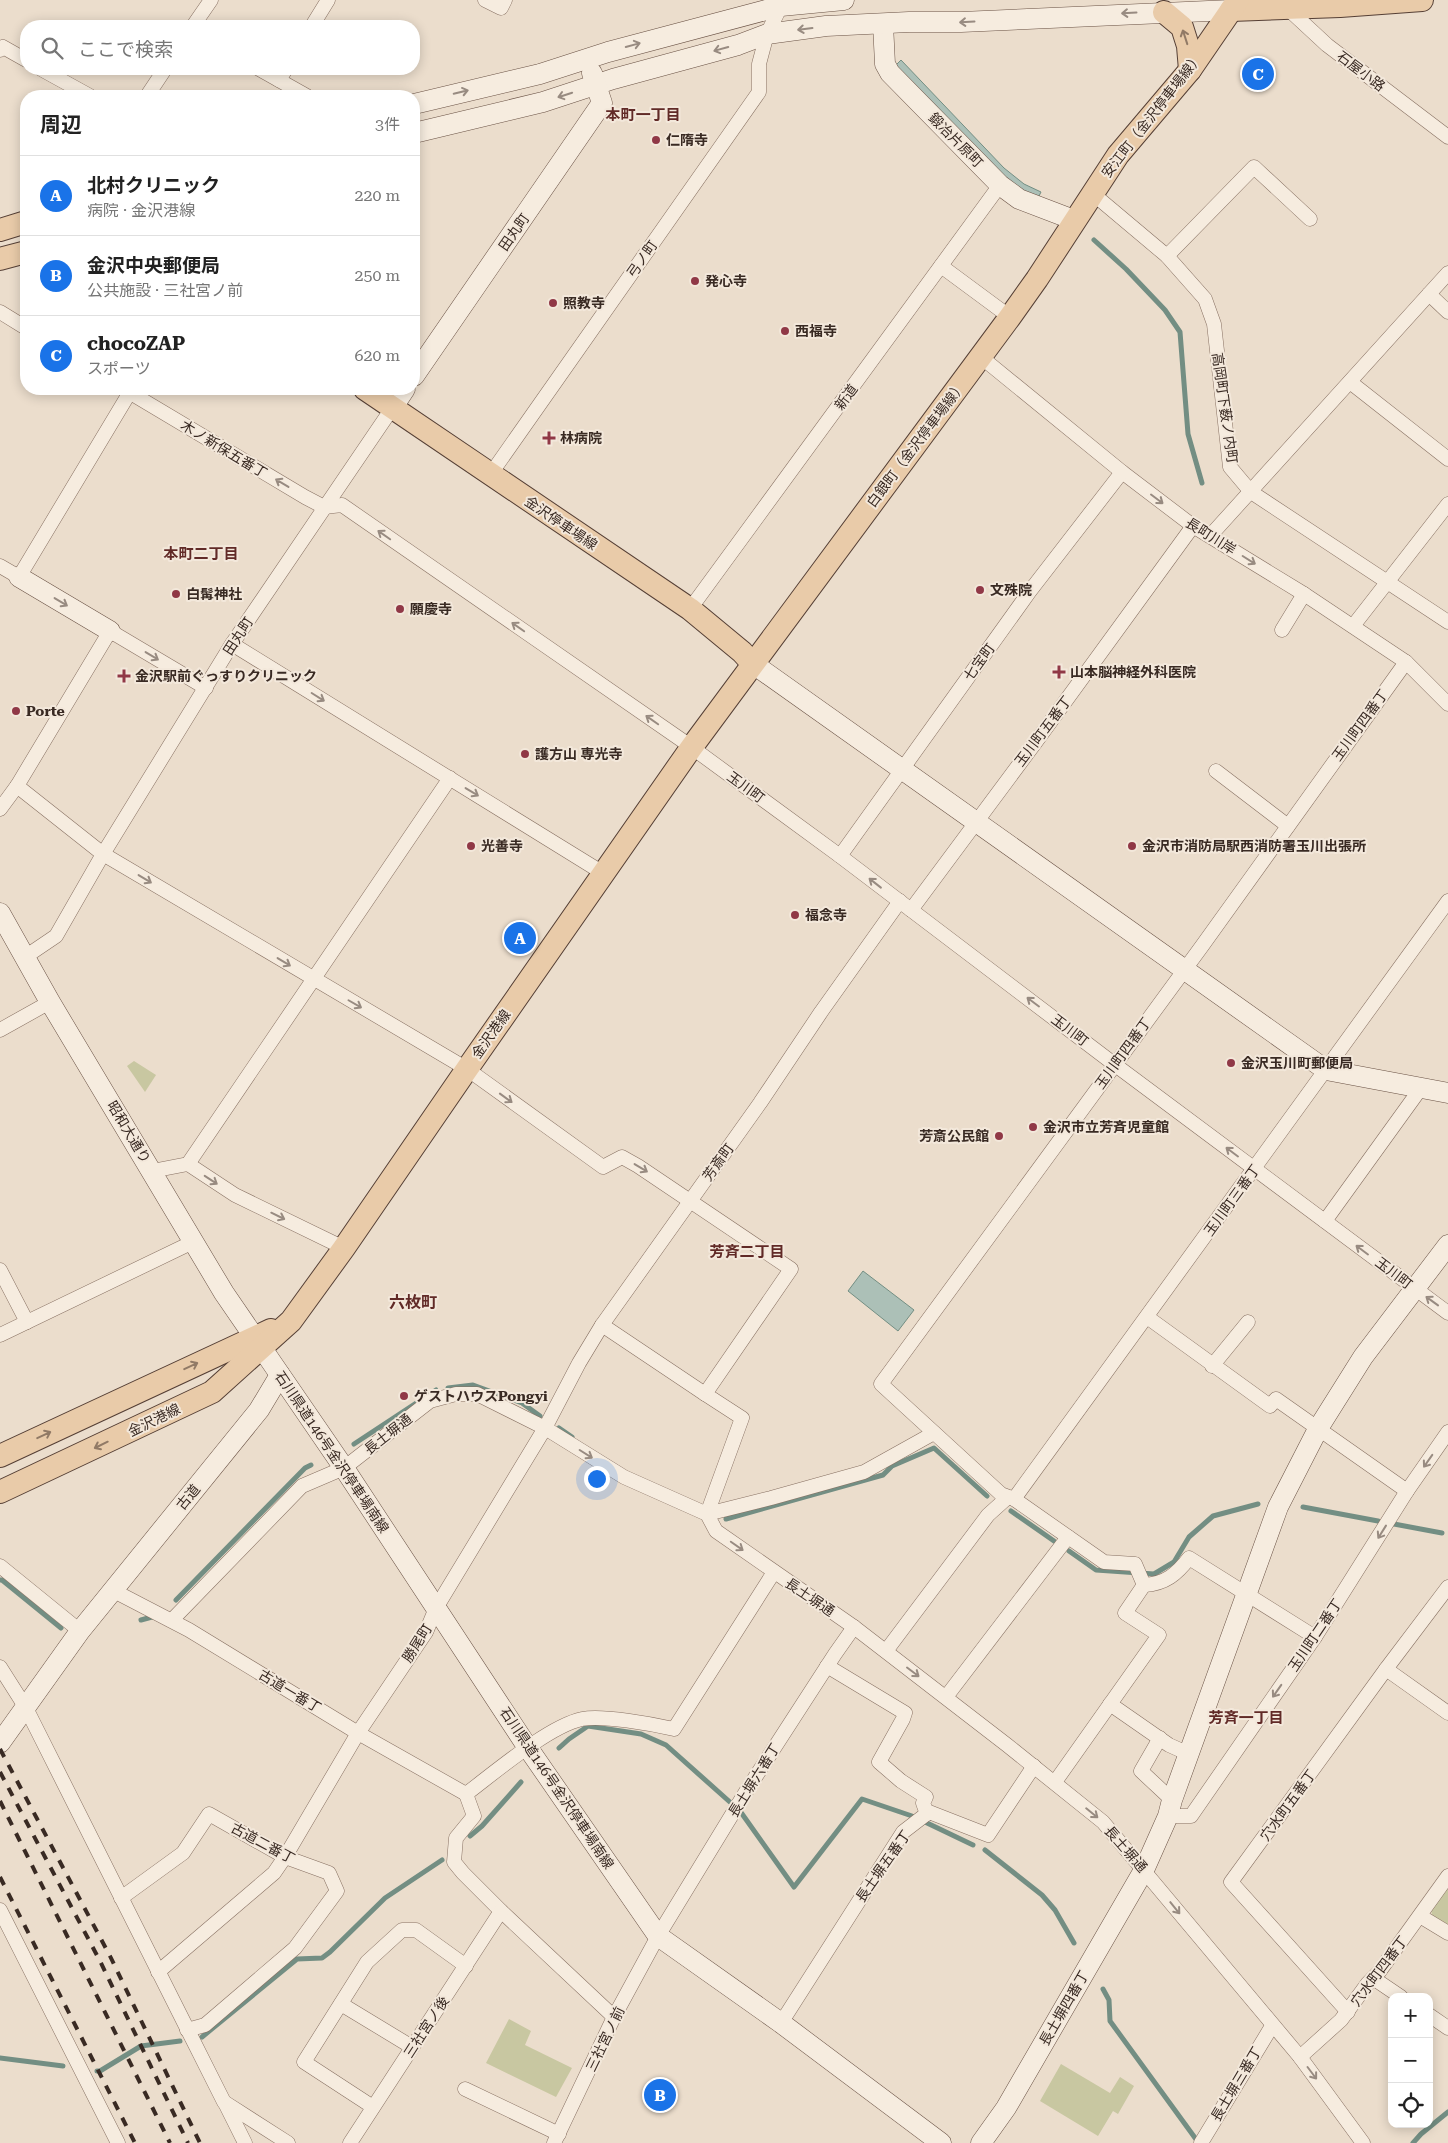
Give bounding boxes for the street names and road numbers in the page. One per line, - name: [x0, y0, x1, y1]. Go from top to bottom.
- street label: 石屋小路: [1334, 48, 1388, 94]
- street label: 安江町（金沢停車場線）: [1098, 49, 1206, 181]
- street label: 鍛冶片原町: [926, 110, 986, 170]
- street label: 田丸町: [495, 210, 533, 254]
- street label: 弓ノ町: [623, 237, 661, 281]
- street label: 高岡町下薮ノ内町: [1209, 351, 1241, 465]
- street label: 白銀町（金沢停車場線）: [863, 378, 969, 510]
- street label: 新道: [831, 381, 861, 413]
- street label: 木ノ新保五番丁: [178, 417, 270, 481]
- street label: 金沢停車場線: [522, 493, 600, 553]
- street label: 長町川岸: [1183, 514, 1239, 558]
- street label: 田丸町: [220, 614, 256, 658]
- street label: 七宝町: [960, 640, 998, 684]
- street label: 玉川町四番丁: [1329, 686, 1391, 764]
- street label: 玉川町五番丁: [1011, 693, 1075, 769]
- street label: 玉川町: [724, 768, 768, 806]
- street label: 金沢港線: [468, 1006, 514, 1062]
- street label: 玉川町: [1048, 1011, 1092, 1049]
- street label: 玉川町四番丁: [1092, 1014, 1154, 1092]
- street label: 昭和大通り: [104, 1098, 154, 1166]
- street label: 芳斎町: [699, 1140, 737, 1184]
- street label: 玉川町三番丁: [1201, 1161, 1263, 1239]
- street label: 玉川町: [1372, 1254, 1416, 1292]
- street label: 石川県道146号金沢停車場南線: [272, 1368, 392, 1536]
- street label: 金沢港線: [125, 1401, 183, 1439]
- street label: 長土塀通: [361, 1410, 415, 1458]
- street label: 古道: [173, 1481, 203, 1513]
- street label: 長土塀通: [782, 1575, 838, 1619]
- street label: 玉川町二番丁: [1285, 1596, 1345, 1674]
- street label: 勝尾町: [399, 1621, 435, 1665]
- street label: 古道一番丁: [256, 1666, 324, 1716]
- street label: 石川県道146号金沢停車場南線: [497, 1704, 617, 1872]
- street label: 長土塀六番丁: [725, 1740, 783, 1820]
- street label: 穴水町五番丁: [1257, 1766, 1319, 1844]
- street label: 古道二番丁: [228, 1820, 298, 1866]
- street label: 長土塀通: [1102, 1823, 1150, 1875]
- street label: 長土塀五番丁: [852, 1827, 914, 1905]
- street label: 穴水町四番丁: [1347, 1933, 1411, 2009]
- street label: 長土塀四番丁: [1036, 1968, 1092, 2048]
- street label: 三社宮ノ後: [400, 1993, 452, 2061]
- street label: 三社宮ノ前: [582, 2004, 628, 2074]
- street label: 長土塀三番丁: [1208, 2044, 1264, 2124]

